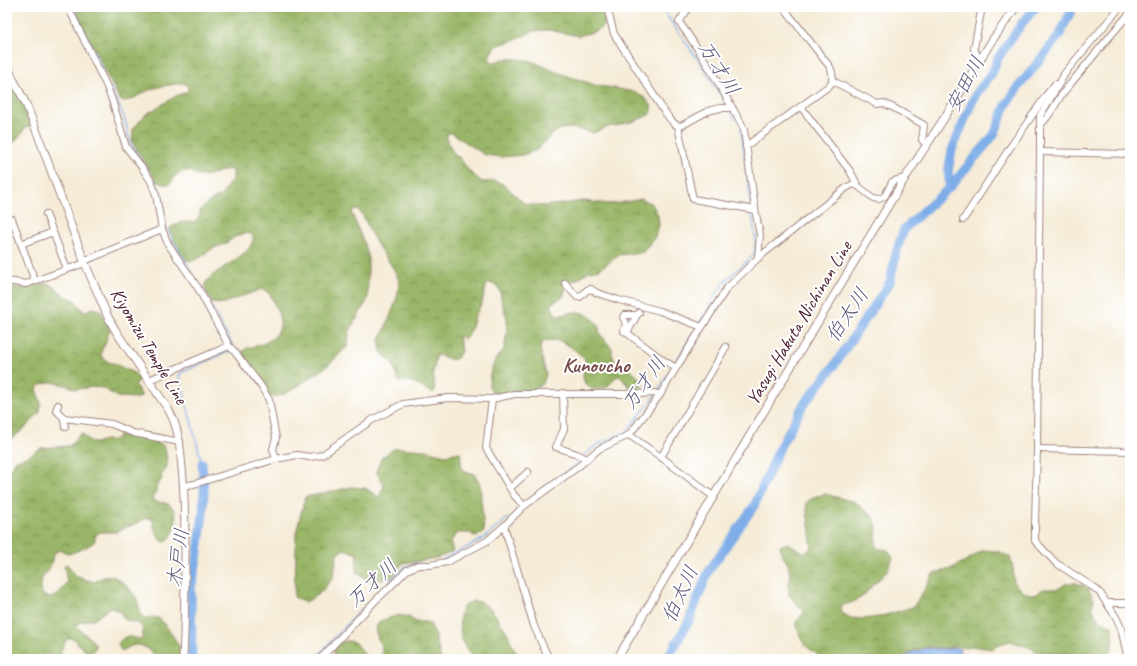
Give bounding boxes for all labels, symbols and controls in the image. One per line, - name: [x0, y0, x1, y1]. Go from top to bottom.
- water label: 万才川: [693, 36, 745, 100]
- water label: 安田川: [940, 52, 990, 116]
- street label: Yasugi Hakuta Nichinan Line: [741, 235, 858, 409]
- water label: 伯太川: [820, 283, 874, 347]
- street label: Kiyomizu Temple Line: [105, 284, 194, 410]
- water label: 万才川: [617, 351, 671, 415]
- district label: Kunoucho: [562, 352, 631, 378]
- water label: 木戸川: [161, 527, 195, 589]
- water label: 万才川: [342, 553, 402, 613]
- water label: 伯太川: [656, 562, 704, 626]

